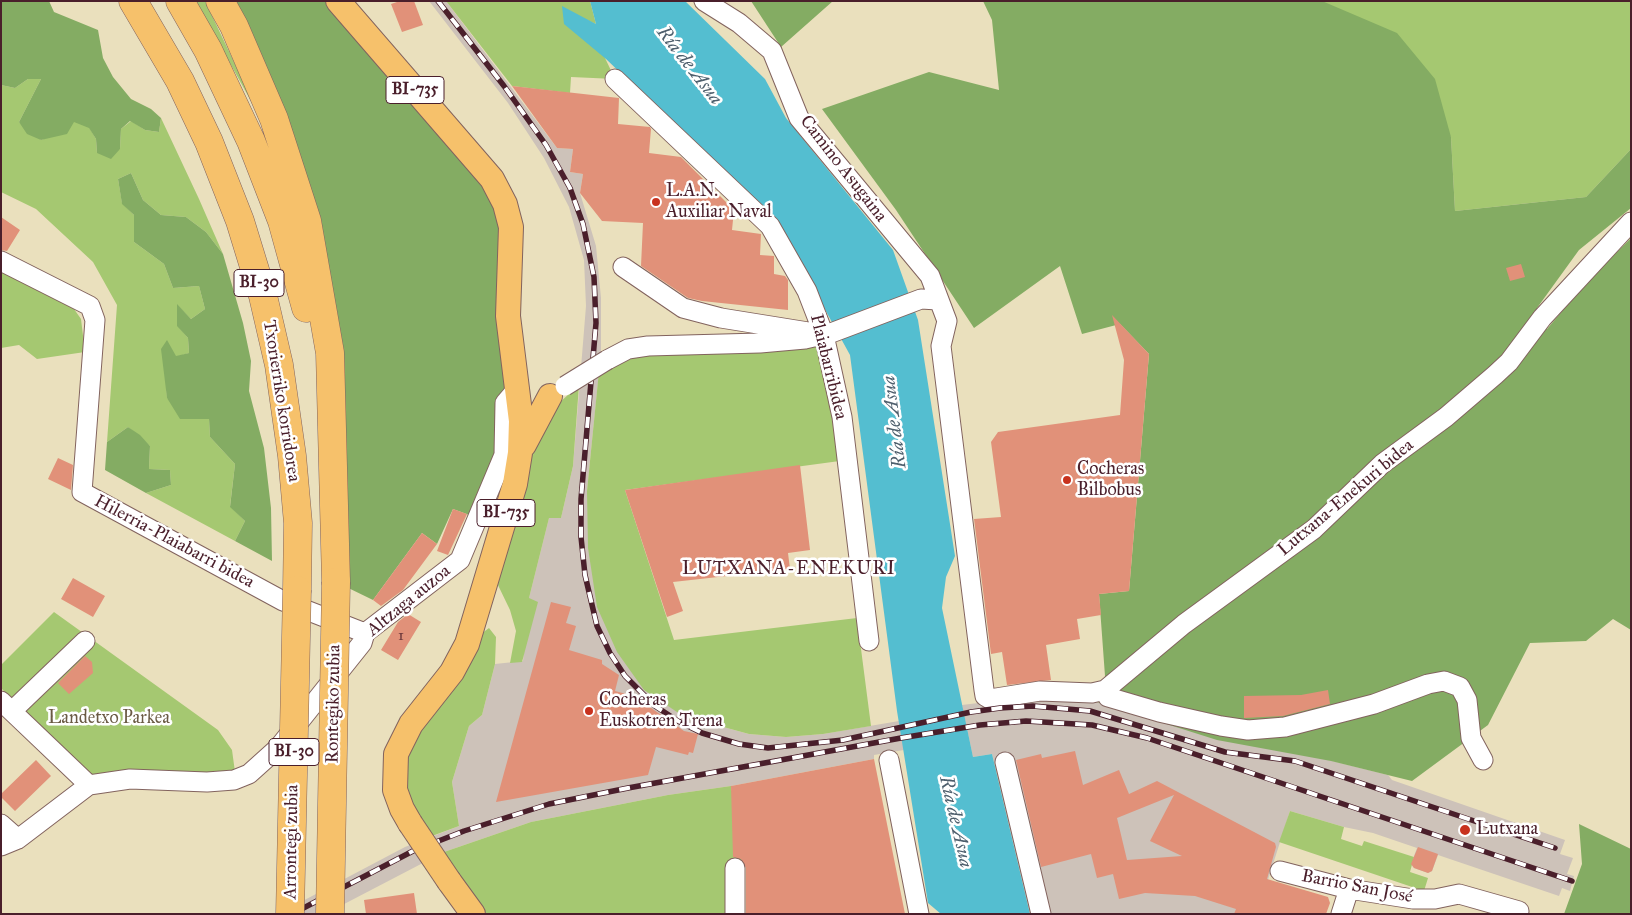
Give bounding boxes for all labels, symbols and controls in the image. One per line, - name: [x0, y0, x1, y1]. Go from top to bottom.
- water label: Ría de Asua: [651, 22, 727, 110]
- road number: BI-735: [386, 76, 444, 104]
- street label: Camino Asugaina: [795, 111, 891, 227]
- place label: L.A.N. Auxiliar Naval: [666, 181, 772, 223]
- marker: L.A.N. Auxiliar Naval: [650, 196, 662, 208]
- road number: BI-30: [234, 270, 284, 296]
- street label: Plaiabarribidea: [804, 312, 852, 422]
- street label: Txorierriko korridorea: [258, 319, 304, 483]
- water label: Ría de Asua: [878, 374, 912, 470]
- street label: Lutxana-Enekuri bidea: [1274, 435, 1418, 561]
- place label: Cocheras Bilbobus: [1077, 459, 1144, 502]
- marker: Cocheras Bilbobus: [1061, 474, 1073, 486]
- street label: Hilerria-Plaiabarri bidea: [90, 491, 258, 593]
- road number: BI-735: [477, 499, 535, 526]
- district label: LUTXANA-ENEKURI: [680, 558, 898, 580]
- street label: Altzaga auzoa: [363, 561, 455, 641]
- house number: 1: [398, 627, 404, 645]
- street label: Rontegiko zubia: [322, 644, 346, 764]
- place label: Cocheras Euskotren Trena: [599, 690, 723, 732]
- marker: Cocheras Euskotren Trena: [583, 705, 595, 717]
- park label: Landetxo Parkea: [48, 708, 170, 730]
- road number: BI-30: [269, 739, 319, 766]
- water label: Ría de Asua: [933, 774, 977, 870]
- street label: Arrontegi zubia: [280, 785, 304, 899]
- place label: Lutxana: [1476, 819, 1538, 841]
- marker: Lutxana: [1458, 823, 1472, 837]
- street label: Barrio San José: [1300, 866, 1414, 908]

